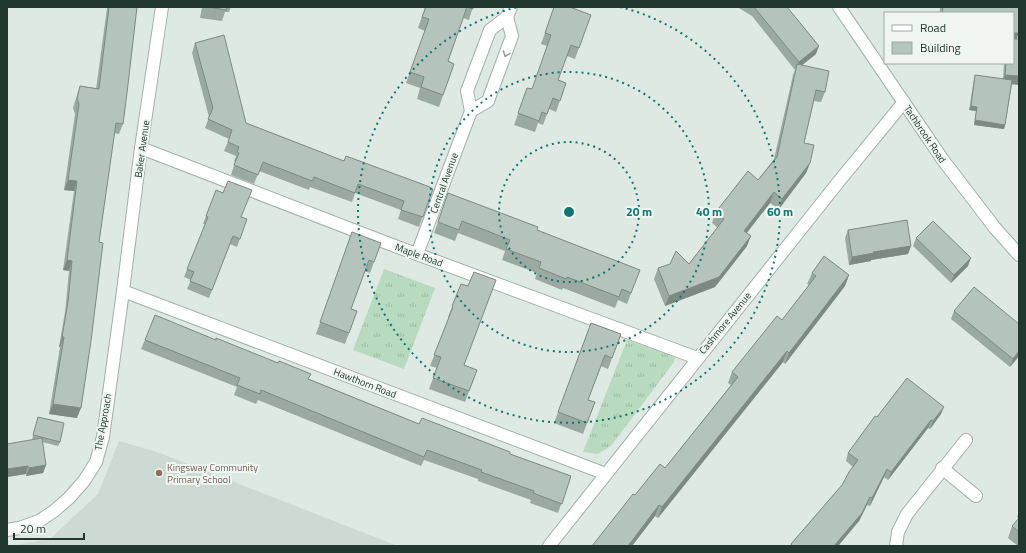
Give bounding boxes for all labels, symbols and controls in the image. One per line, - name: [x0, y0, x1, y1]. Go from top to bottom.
- legend: [884, 12, 1014, 64]
- text: Road: [920, 18, 946, 37]
- text: Building: [920, 38, 961, 57]
- one-way arrow: [502, 51, 510, 58]
- street label: Tachbrook Road: [900, 102, 950, 166]
- street label: Baker Avenue: [131, 119, 153, 179]
- street label: Central Avenue: [426, 151, 462, 215]
- text: 20 m: [626, 202, 652, 221]
- text: 40 m: [696, 202, 722, 221]
- text: 60 m: [767, 202, 793, 221]
- centre of rings: [562, 205, 576, 219]
- street label: Maple Road: [393, 239, 445, 271]
- street label: Cashmore Avenue: [695, 289, 755, 357]
- street label: Hawthorn Road: [331, 364, 399, 402]
- street label: The Approach: [91, 392, 115, 452]
- place label: Kingsway Community Primary School: [167, 460, 258, 487]
- marker: Kingsway Community Primary School: [154, 468, 164, 478]
- scale bar: [14, 515, 84, 541]
- text: 20 m: [20, 519, 46, 538]

